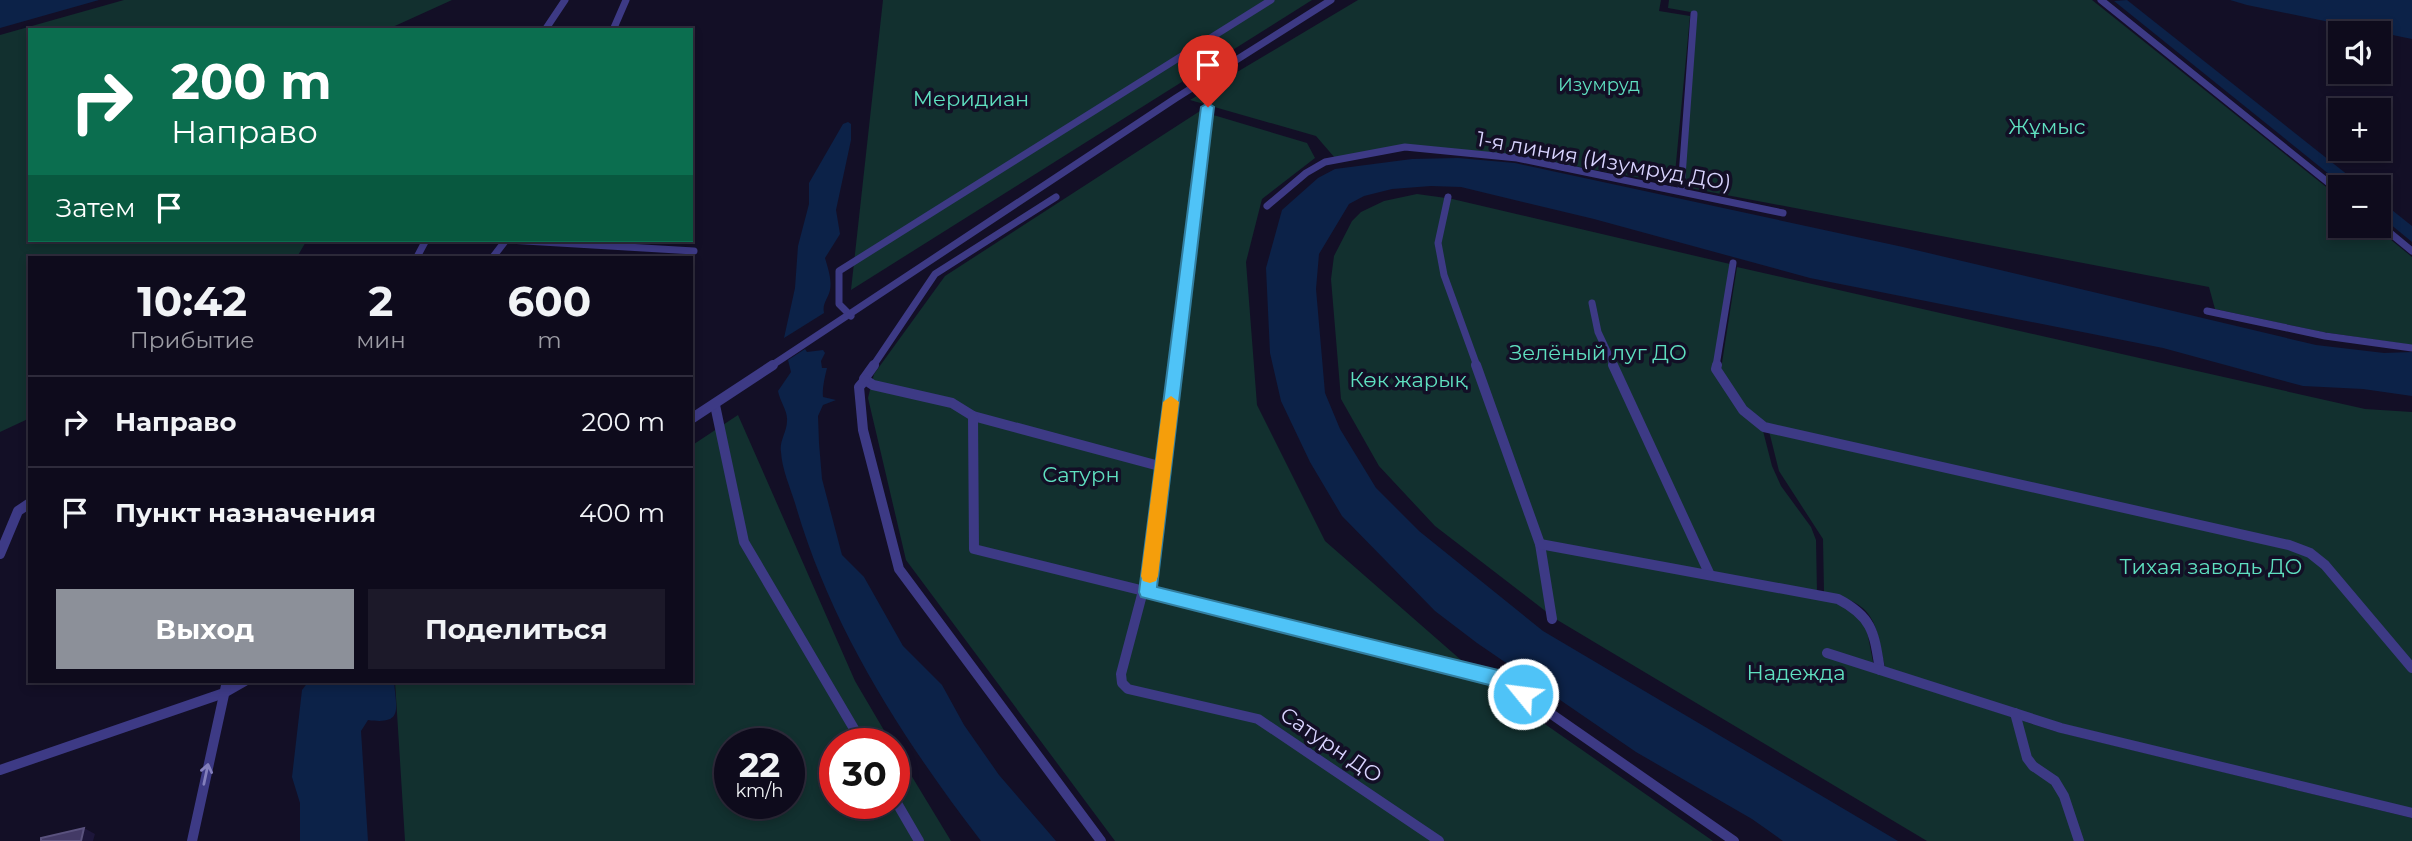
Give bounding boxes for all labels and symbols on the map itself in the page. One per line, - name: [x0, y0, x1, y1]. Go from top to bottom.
- pin: [1178, 35, 1238, 107]
- park label: Изумруд: [1558, 74, 1640, 96]
- park label: Меридиан: [913, 86, 1029, 111]
- park label: Жұмыс: [2008, 114, 2086, 139]
- street label: 1-я линия (Изумруд ДО): [1475, 126, 1733, 195]
- park label: Зелёный луг ДО: [1509, 340, 1687, 365]
- park label: Көк жарық: [1349, 367, 1468, 392]
- park label: Сатурн: [1042, 462, 1120, 487]
- park label: Тихая заводь ДО: [2120, 554, 2302, 579]
- position arrow: [1486, 657, 1560, 731]
- park label: Надежда: [1746, 660, 1846, 685]
- street label: Сатурн ДО: [1276, 701, 1387, 788]
- speed limit sign: 30: [819, 728, 910, 819]
- one-way arrow: [200, 763, 214, 786]

